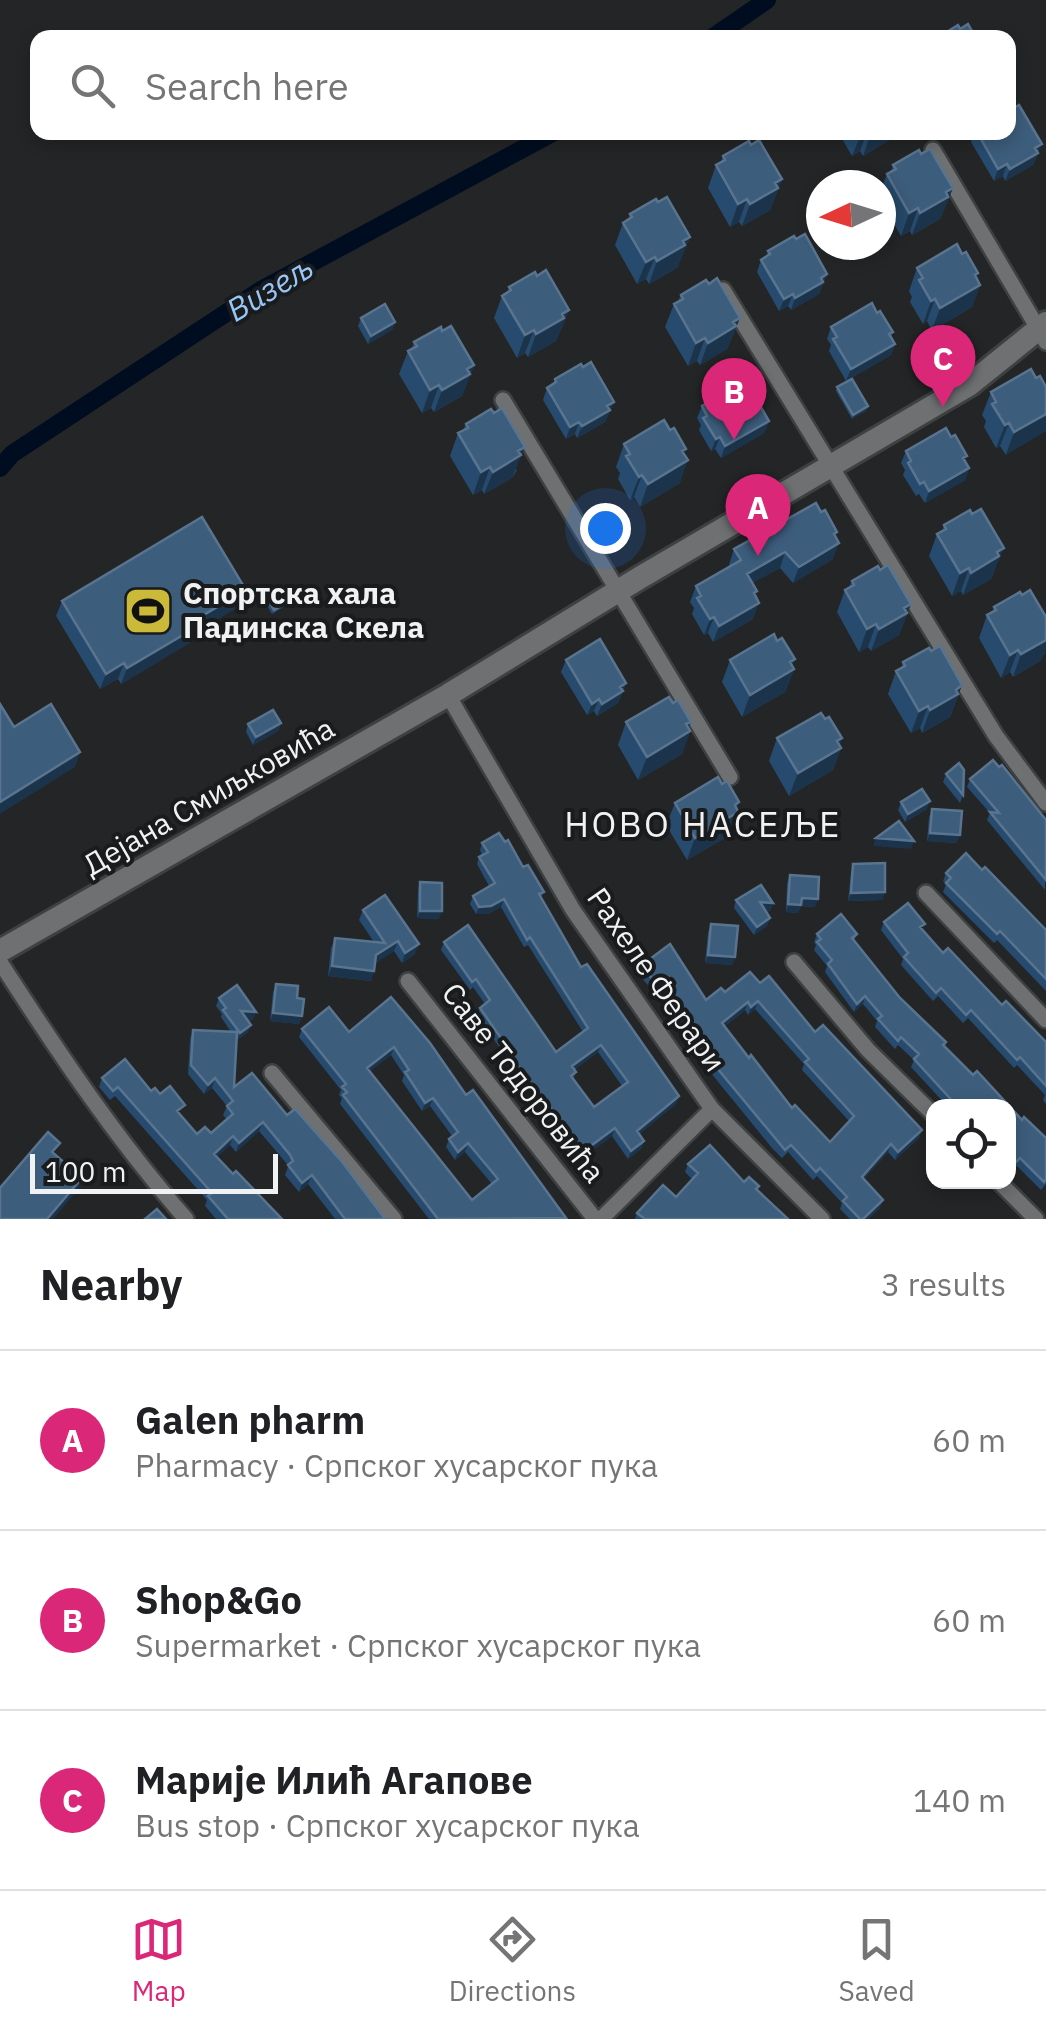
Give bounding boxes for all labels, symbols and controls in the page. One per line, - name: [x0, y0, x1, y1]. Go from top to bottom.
- search box: [30, 30, 1016, 140]
- icon: search: [65, 58, 120, 113]
- text: Search here: [145, 61, 349, 110]
- north arrow: [806, 170, 896, 260]
- water label: Визељ: [218, 246, 321, 330]
- pin: C: [910, 324, 976, 407]
- pin: B: [702, 358, 766, 440]
- pin: A: [726, 474, 790, 556]
- your location: [580, 503, 631, 554]
- place label: Спортска хала Падинска Скела: [183, 573, 424, 646]
- sports icon: Спортска хала Падинска Скела: [122, 585, 174, 637]
- street label: Дејана Смиљковића: [76, 708, 341, 884]
- district label: НОВО НАСЕЉЕ: [564, 801, 842, 847]
- street label: Рахеле Ферари: [579, 879, 735, 1079]
- street label: Саве Тодоровића: [434, 974, 614, 1190]
- map controls: [926, 1099, 1016, 1189]
- button: locate: [926, 1099, 1016, 1189]
- scale bar: [30, 1149, 278, 1194]
- text: 100 m: [45, 1153, 126, 1190]
- text: Nearby: [40, 1257, 182, 1312]
- text: 3 results: [881, 1263, 1006, 1305]
- text: Galen pharm: [135, 1395, 365, 1444]
- text: A: [62, 1419, 83, 1461]
- text: 60 m: [932, 1419, 1006, 1461]
- text: Pharmacy · Српског хусарског пука: [135, 1444, 658, 1486]
- text: Shop&Go: [135, 1575, 302, 1624]
- text: B: [62, 1599, 83, 1641]
- text: 60 m: [932, 1599, 1006, 1641]
- text: Supermarket · Српског хусарског пука: [135, 1624, 701, 1666]
- text: Марије Илић Агапове: [135, 1755, 533, 1804]
- text: C: [62, 1779, 83, 1821]
- text: 140 m: [913, 1779, 1006, 1821]
- text: Bus stop · Српског хусарског пука: [135, 1804, 640, 1846]
- tab: Map: [131, 1912, 186, 2009]
- tab: Directions: [449, 1912, 576, 2009]
- tab: Saved: [839, 1912, 915, 2009]

